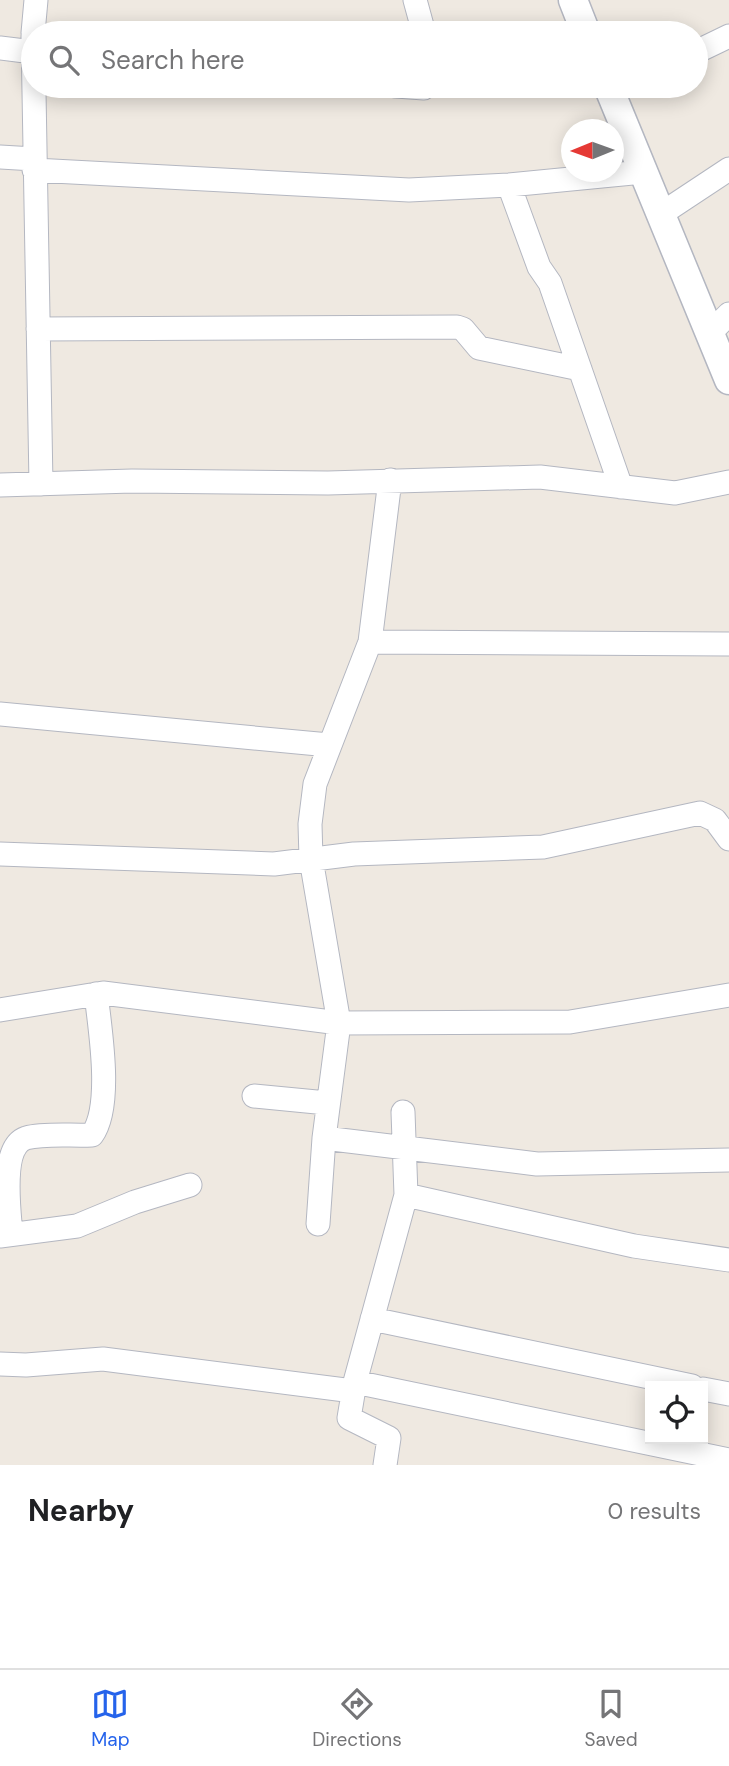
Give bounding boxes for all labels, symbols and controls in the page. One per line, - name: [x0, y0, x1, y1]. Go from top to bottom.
- search box: [21, 21, 708, 98]
- icon: search: [45, 41, 83, 79]
- text: Search here: [101, 43, 244, 77]
- north arrow: [561, 119, 624, 182]
- map controls: [645, 1381, 708, 1444]
- button: locate: [645, 1381, 708, 1444]
- text: Nearby: [28, 1491, 134, 1530]
- text: 0 results: [608, 1496, 701, 1526]
- tab: Map: [91, 1685, 130, 1752]
- tab: Directions: [312, 1685, 402, 1752]
- tab: Saved: [584, 1685, 638, 1752]

